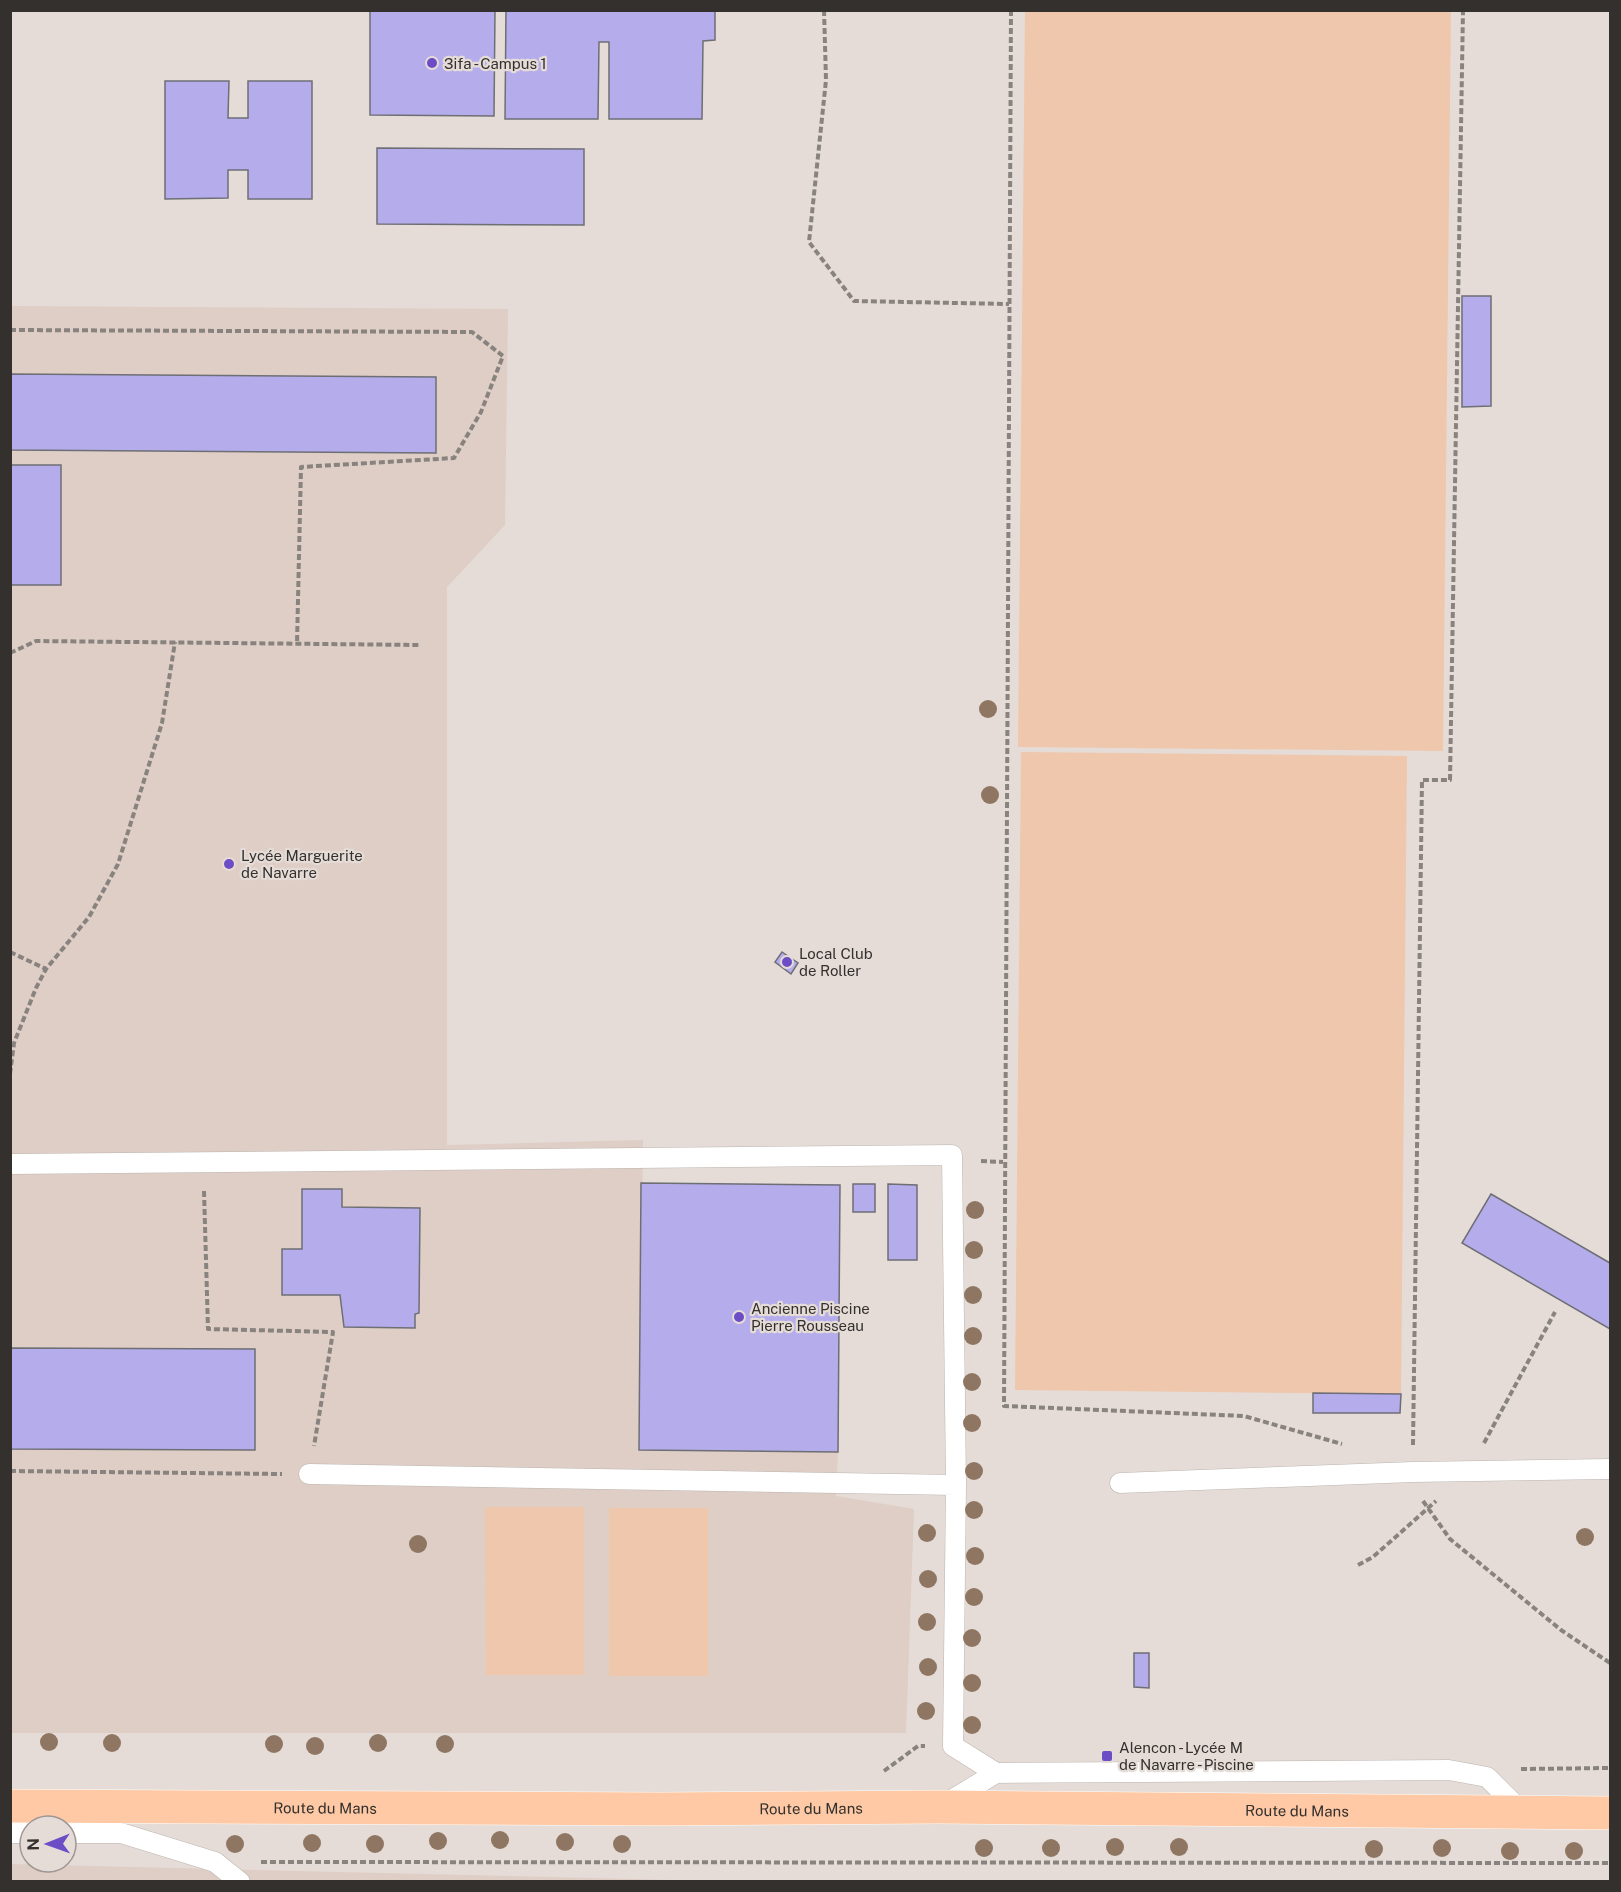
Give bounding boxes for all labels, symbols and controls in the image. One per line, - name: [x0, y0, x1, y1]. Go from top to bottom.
- place label: 3ifa - Campus 1: [444, 55, 547, 72]
- marker: 3ifa - Campus 1: [425, 56, 439, 70]
- place label: Lycée Marguerite de Navarre: [241, 847, 363, 881]
- marker: Lycée Marguerite de Navarre: [222, 857, 236, 871]
- place label: Local Club de Roller: [799, 945, 873, 979]
- marker: Local Club de Roller: [780, 955, 794, 969]
- place label: Ancienne Piscine Pierre Rousseau: [751, 1300, 870, 1334]
- marker: Ancienne Piscine Pierre Rousseau: [732, 1310, 746, 1324]
- place label: Alencon - Lycée M de Navarre - Piscine: [1119, 1739, 1254, 1773]
- marker: Alencon - Lycée M de Navarre - Piscine: [1100, 1749, 1114, 1763]
- street label: Route du Mans: [273, 1799, 377, 1816]
- street label: Route du Mans: [759, 1799, 863, 1817]
- street label: Route du Mans: [1245, 1801, 1349, 1819]
- north arrow: [18, 1814, 78, 1874]
- text: N: [24, 1838, 43, 1851]

